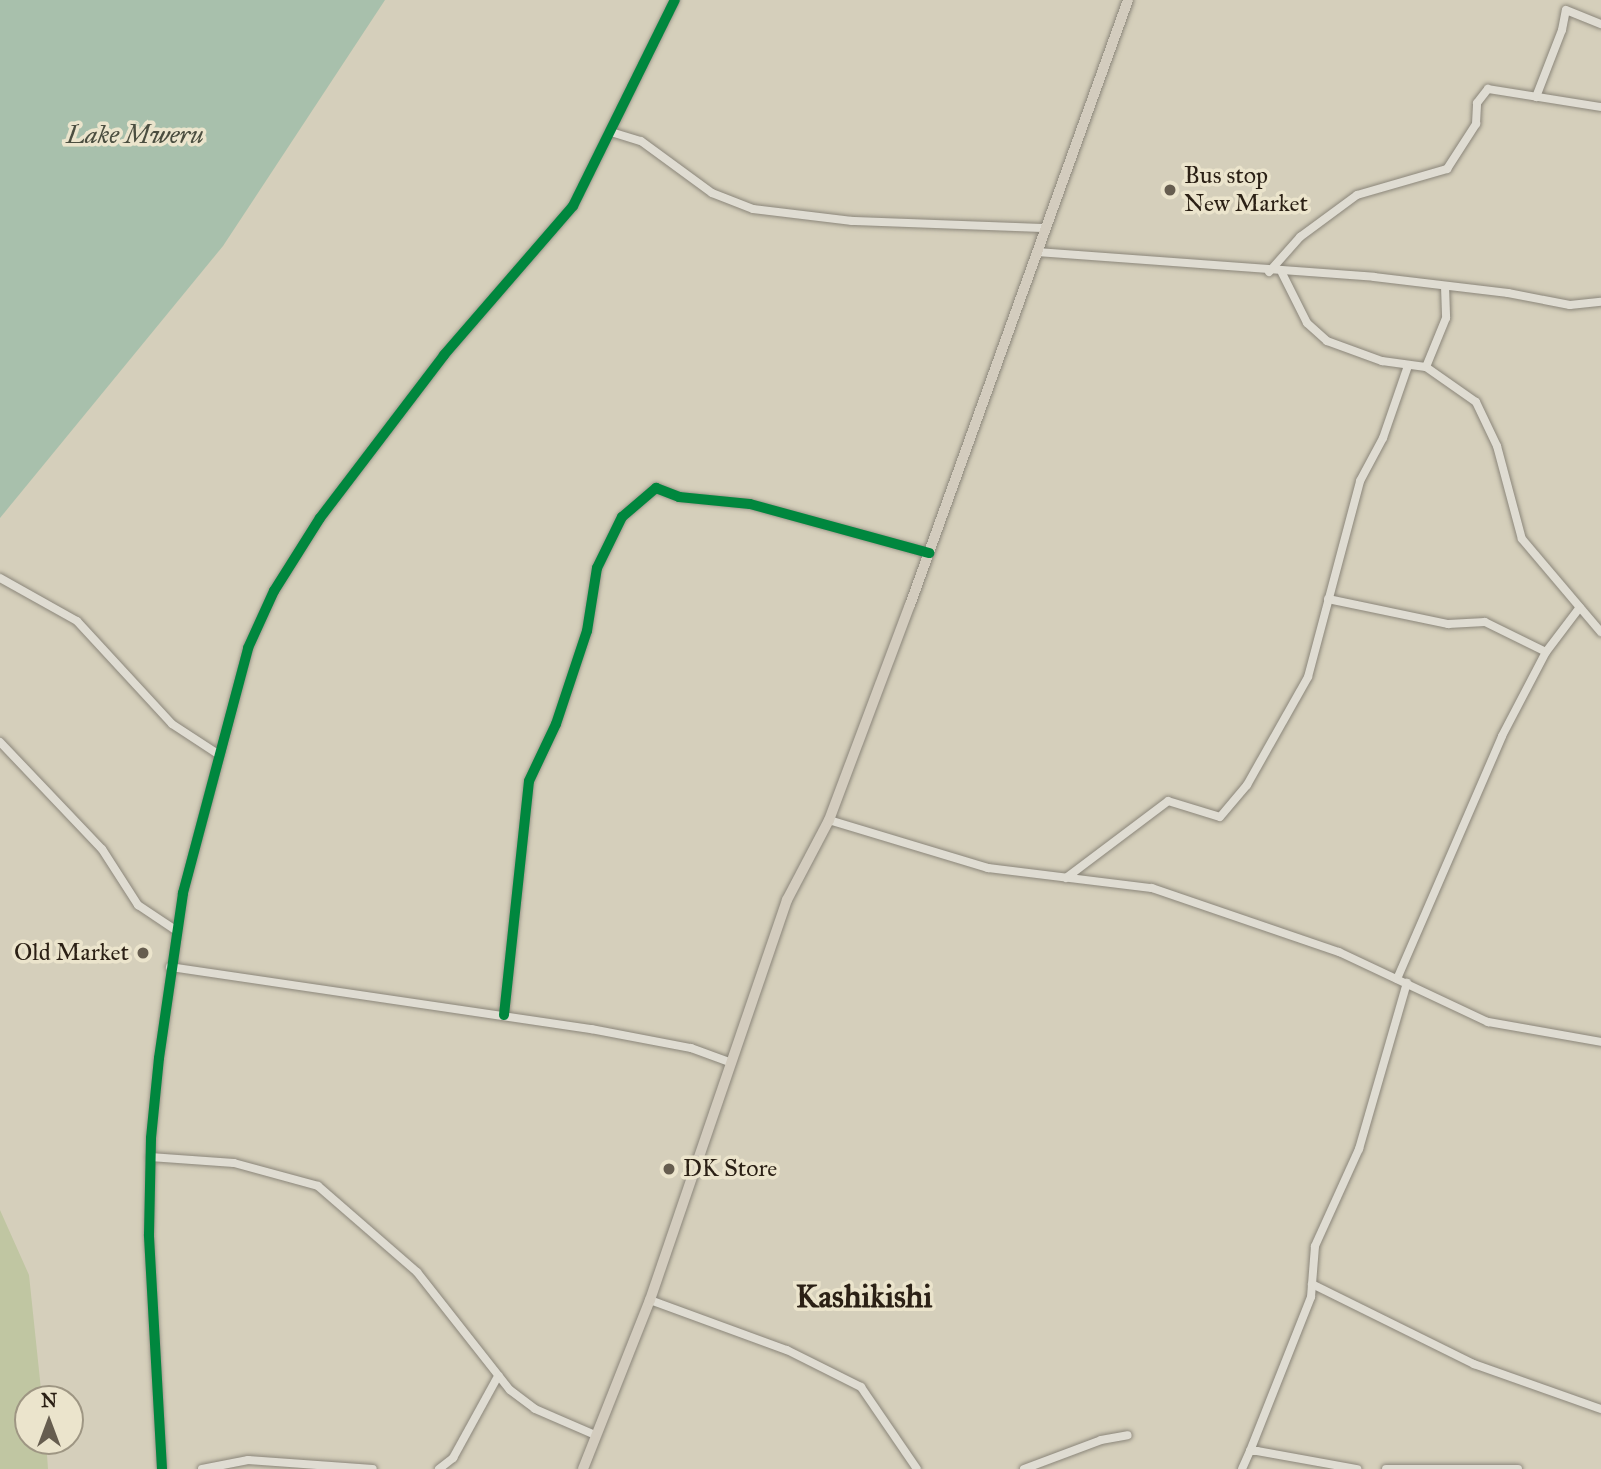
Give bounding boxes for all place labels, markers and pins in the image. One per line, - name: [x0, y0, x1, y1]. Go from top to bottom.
- place label: Bus stop New Market: [1184, 162, 1308, 218]
- marker: Bus stop New Market: [1162, 182, 1178, 198]
- place label: Old Market: [14, 939, 129, 967]
- marker: Old Market: [135, 945, 151, 961]
- place label: DK Store: [683, 1155, 777, 1183]
- marker: DK Store: [661, 1161, 677, 1177]

